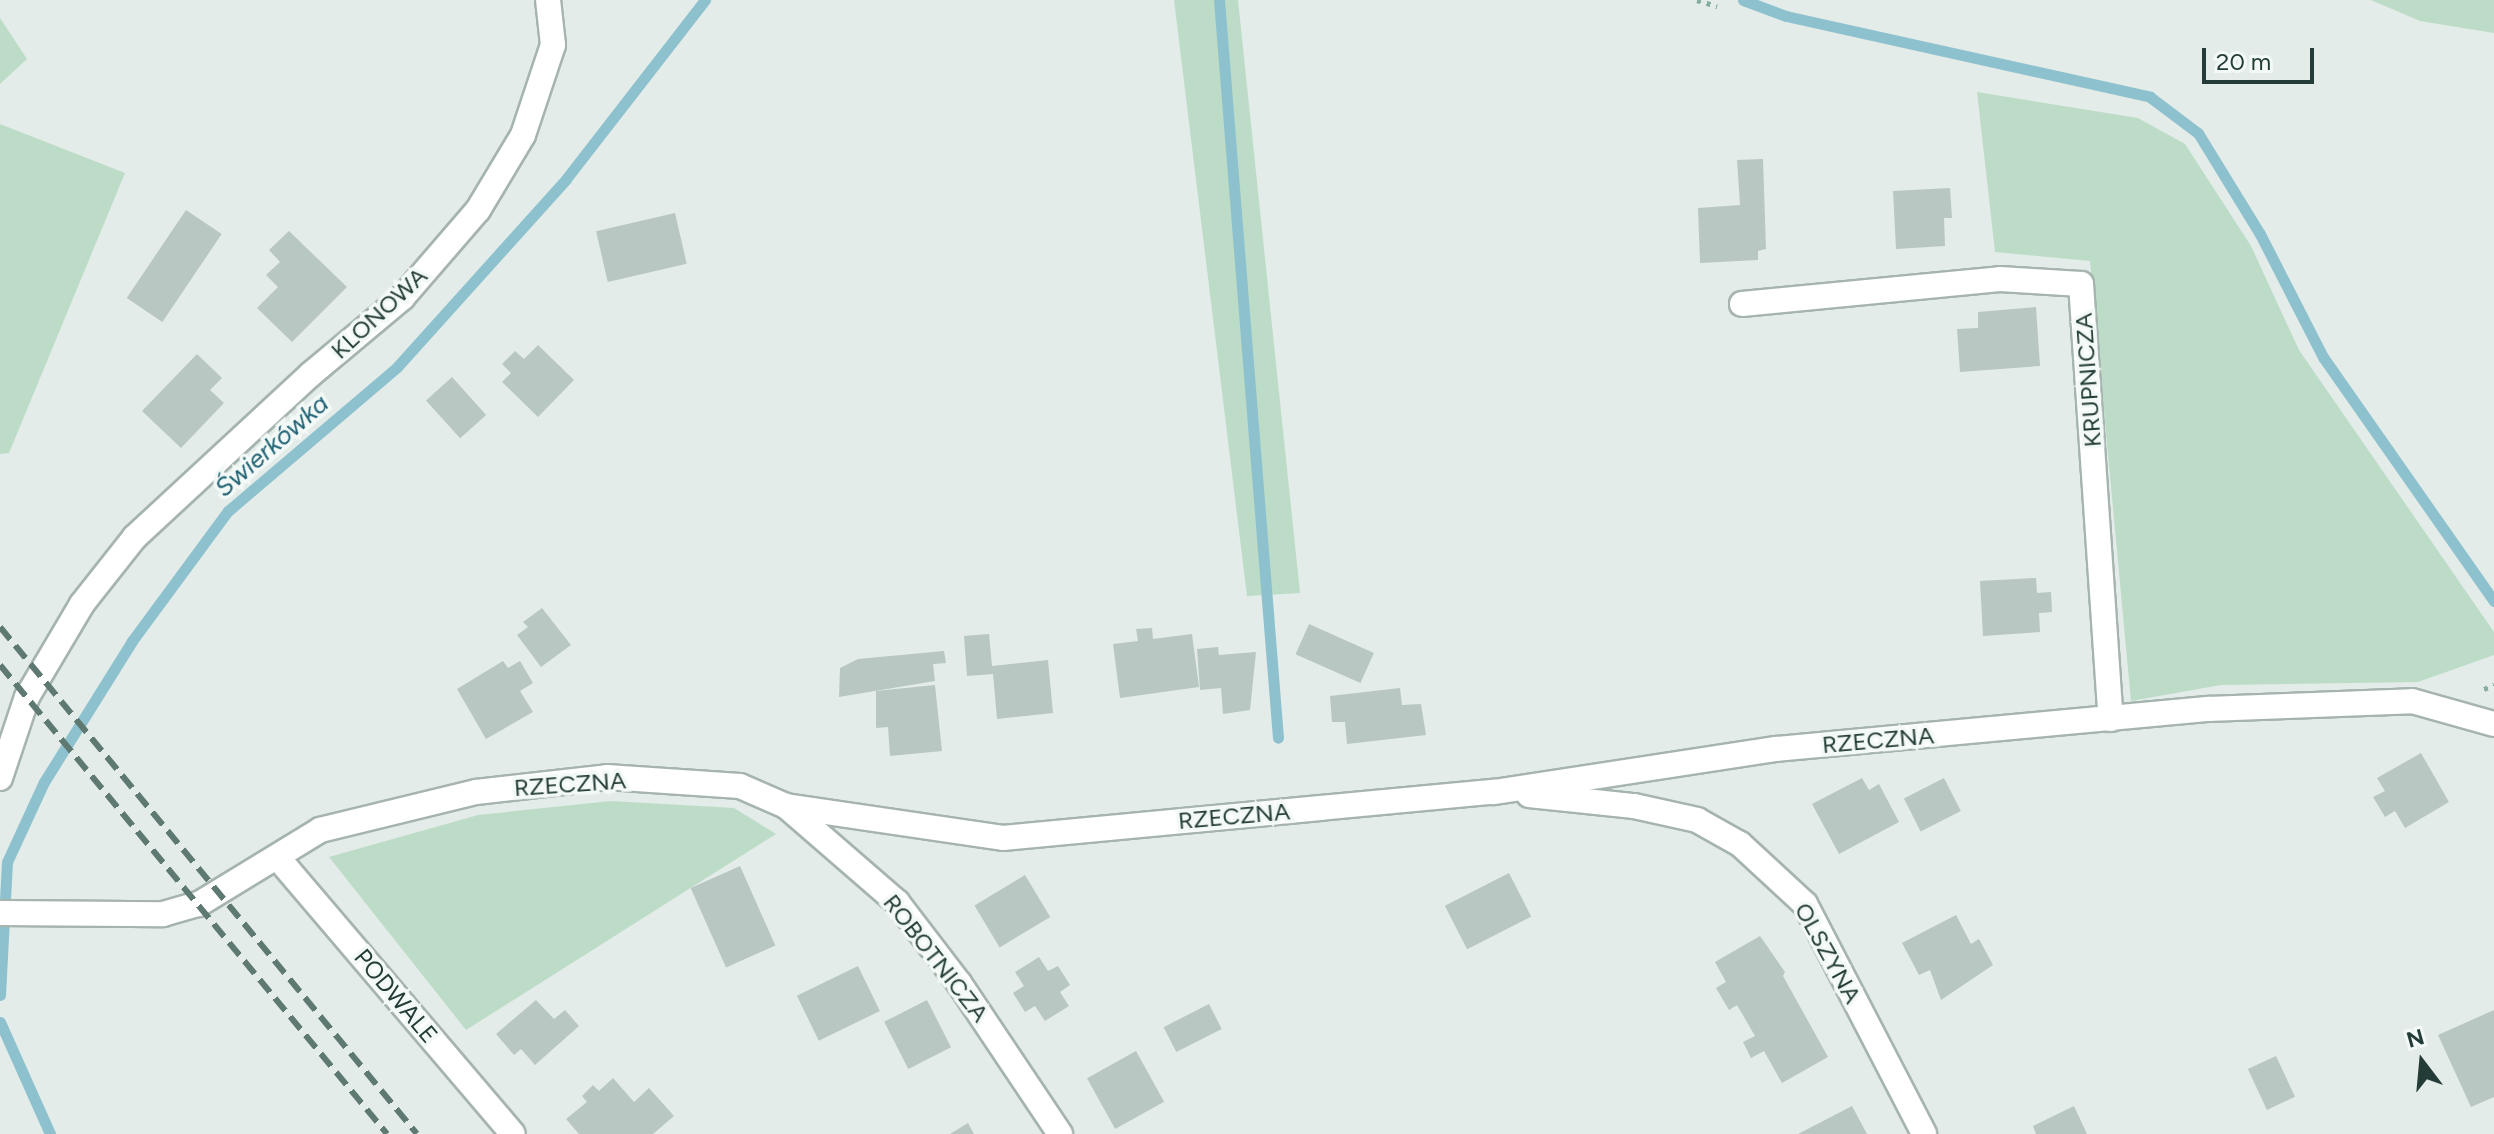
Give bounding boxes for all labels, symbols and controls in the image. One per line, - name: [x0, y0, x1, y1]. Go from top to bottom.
- scale bar: [2206, 32, 2318, 82]
- text: 20 m: [2216, 47, 2271, 76]
- street label: KLONOWA: [325, 261, 433, 365]
- street label: KRUPNICZA: [2069, 312, 2107, 448]
- water label: Świerkówka: [209, 388, 335, 504]
- street label: RZECZNA: [1821, 721, 1935, 759]
- street label: RZECZNA: [513, 766, 627, 802]
- street label: RZECZNA: [1177, 797, 1291, 835]
- street label: ROBOTNICZA: [877, 888, 995, 1028]
- street label: OLSZYNA: [1789, 898, 1867, 1008]
- street label: PODWALE: [348, 943, 444, 1049]
- north arrow: [2382, 1022, 2462, 1102]
- text: N: [2403, 1023, 2427, 1054]

